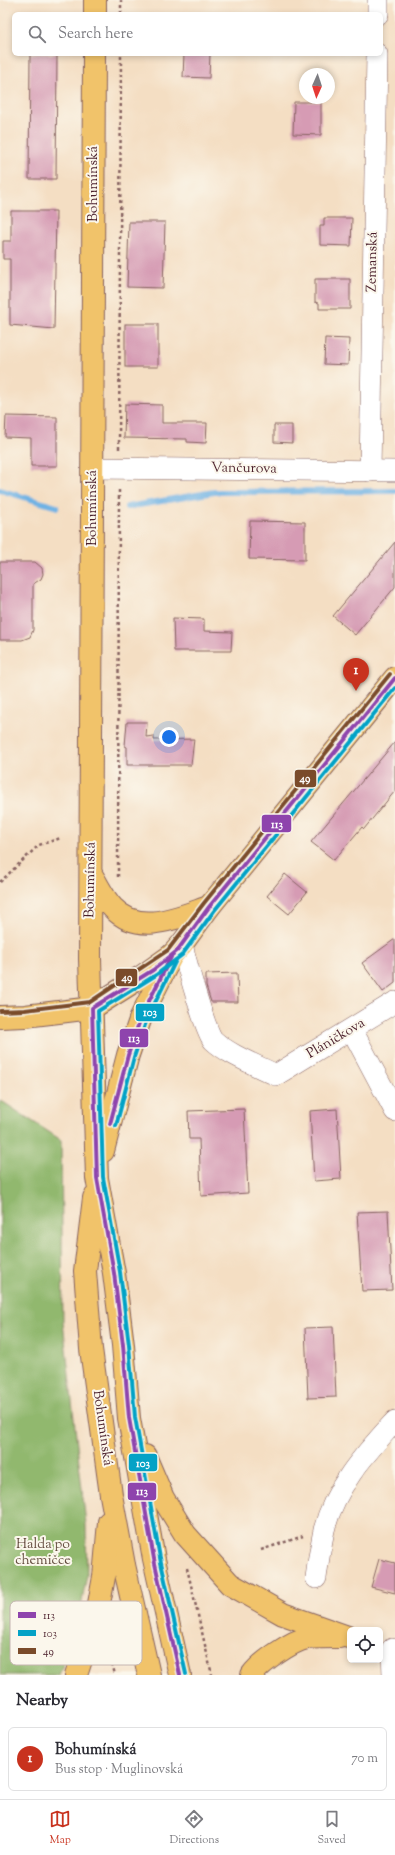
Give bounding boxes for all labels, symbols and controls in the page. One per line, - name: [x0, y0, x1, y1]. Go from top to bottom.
- search box: [12, 12, 383, 56]
- icon: search: [26, 23, 48, 45]
- text: Search here: [58, 24, 133, 45]
- north arrow: [299, 68, 335, 104]
- street label: Bohumínská: [84, 145, 104, 222]
- street label: Zemanská: [362, 231, 384, 292]
- street label: Vančurova: [211, 458, 278, 480]
- street label: Bohumínská: [83, 469, 103, 546]
- pin: 1: [343, 658, 369, 691]
- your location: [159, 727, 179, 747]
- line badge: 49: [294, 769, 317, 788]
- text: 49: [299, 771, 311, 787]
- line badge: 113: [261, 814, 292, 833]
- text: 113: [270, 817, 284, 833]
- street label: Bohumínská: [80, 841, 102, 918]
- line badge: 49: [115, 968, 138, 987]
- text: 49: [121, 970, 133, 986]
- line badge: 103: [135, 1003, 165, 1022]
- text: 103: [142, 1005, 157, 1021]
- street label: Pláničkova: [303, 1013, 370, 1064]
- line badge: 113: [119, 1028, 149, 1048]
- text: 113: [127, 1031, 141, 1047]
- street label: Bohumínská: [87, 1389, 117, 1468]
- line badge: 103: [128, 1453, 158, 1472]
- text: 103: [135, 1456, 150, 1472]
- line badge: 113: [127, 1482, 157, 1501]
- text: 113: [135, 1484, 149, 1500]
- park label: Halda po chemičce: [15, 1535, 71, 1571]
- legend: [10, 1601, 142, 1665]
- text: 113: [43, 1608, 55, 1624]
- text: 103: [43, 1626, 57, 1642]
- map controls: [347, 1627, 383, 1663]
- button: locate: [347, 1627, 383, 1663]
- text: 49: [43, 1644, 54, 1660]
- text: Nearby: [16, 1689, 68, 1713]
- text: Bohumínská: [55, 1740, 136, 1761]
- text: 1: [28, 1750, 32, 1768]
- text: 70 m: [351, 1750, 378, 1768]
- text: Bus stop · Muglinovská: [55, 1761, 183, 1779]
- tab: Map: [49, 1808, 71, 1848]
- tab: Directions: [170, 1808, 219, 1848]
- tab: Saved: [318, 1808, 346, 1848]

